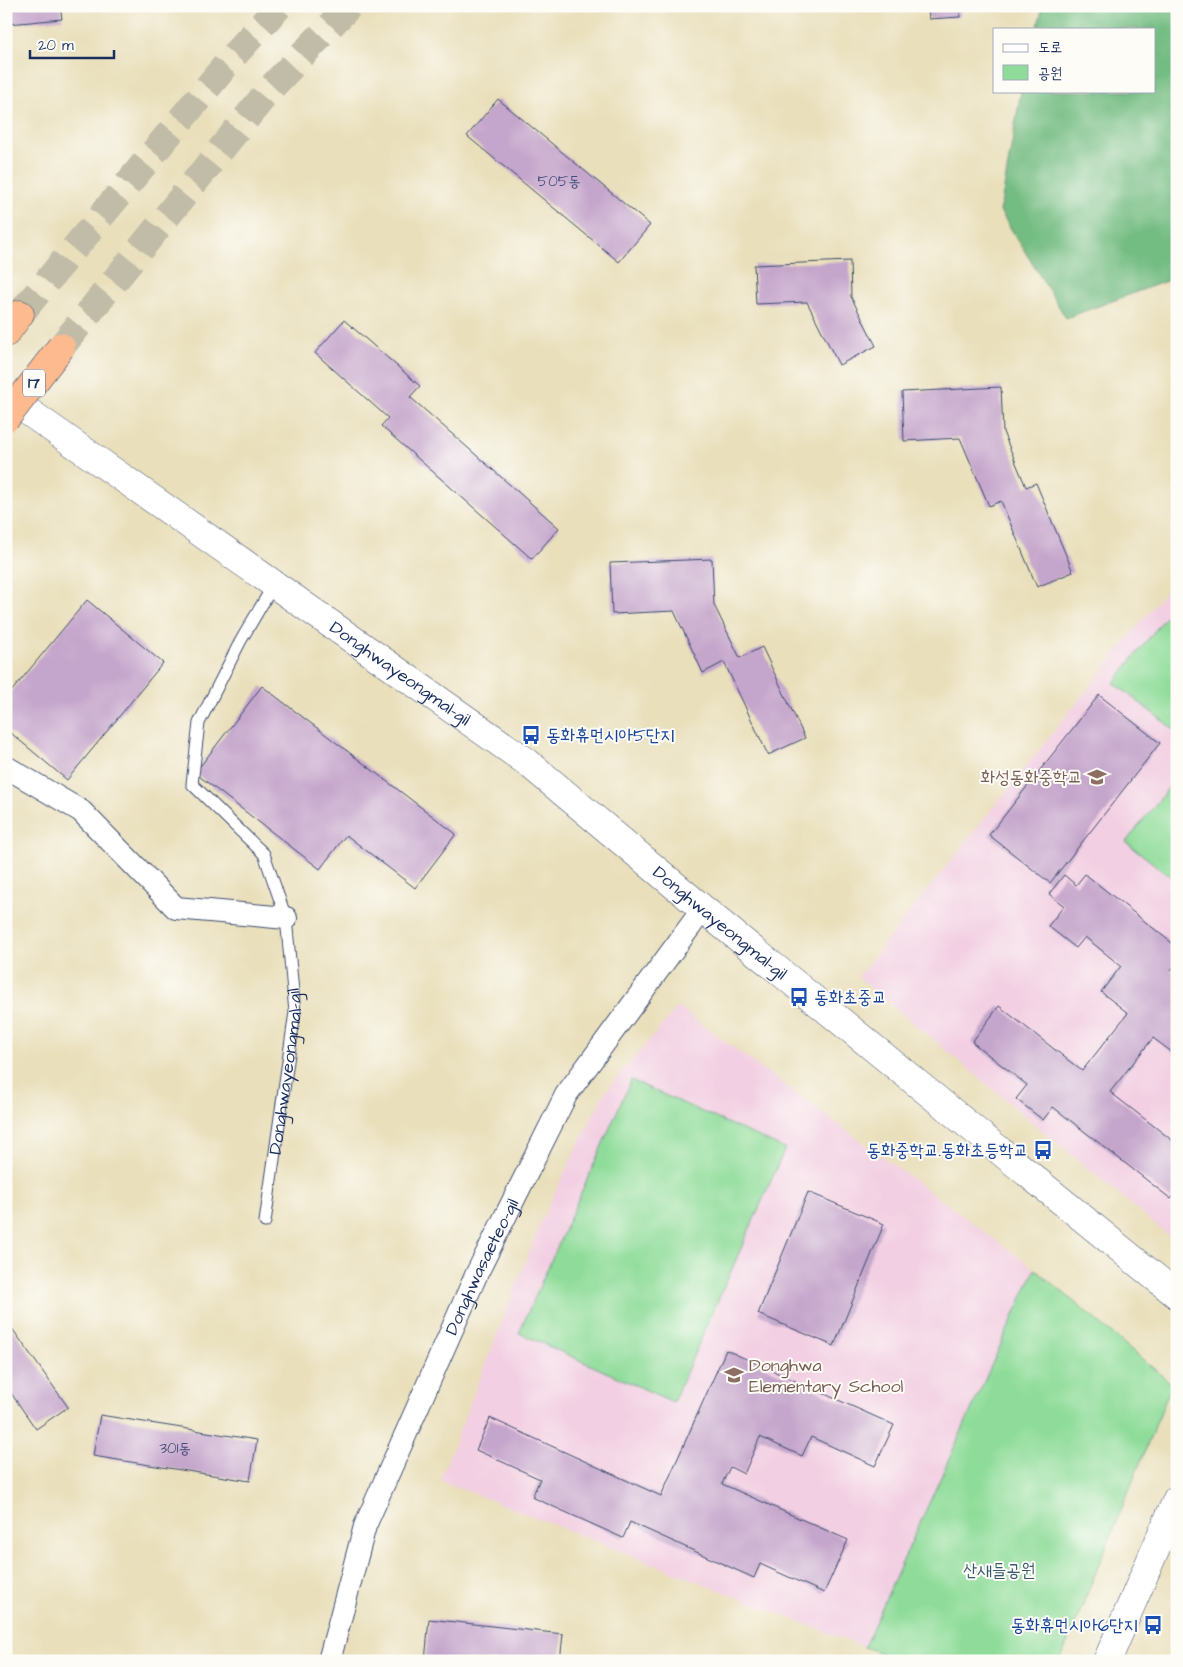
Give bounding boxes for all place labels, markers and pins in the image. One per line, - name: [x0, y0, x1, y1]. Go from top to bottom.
- place label: 동화휴먼시아5단지: [546, 723, 675, 748]
- bus stop icon: 동화휴먼시아5단지: [520, 724, 542, 746]
- place label: 화성동화중학교: [981, 765, 1082, 790]
- school or university icon: 화성동화중학교: [1086, 766, 1108, 788]
- place label: 동화초중교: [814, 985, 886, 1010]
- bus stop icon: 동화초중교: [788, 986, 810, 1008]
- place label: 동화중학교.동화초등학교: [866, 1138, 1028, 1163]
- bus stop icon: 동화중학교.동화초등학교: [1032, 1139, 1054, 1161]
- place label: Donghwa Elementary School: [749, 1353, 904, 1400]
- school or university icon: Donghwa Elementary School: [723, 1364, 745, 1386]
- place label: 동화휴먼시아6단지: [1011, 1613, 1138, 1638]
- bus stop icon: 동화휴먼시아6단지: [1142, 1614, 1164, 1636]

